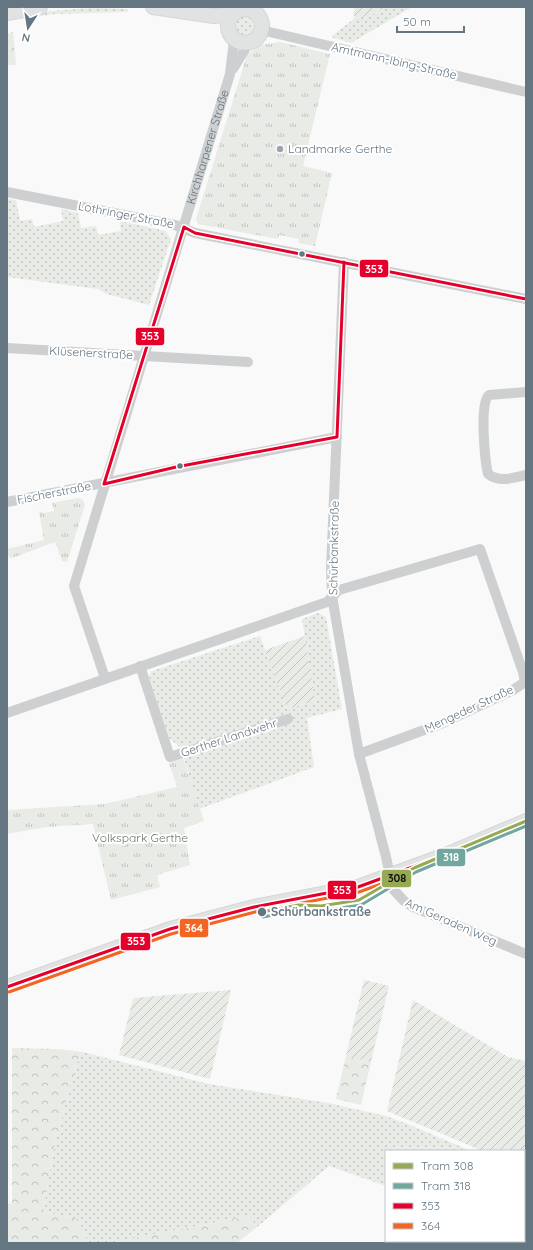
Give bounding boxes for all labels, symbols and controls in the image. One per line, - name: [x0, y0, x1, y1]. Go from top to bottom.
- north arrow: [8, 8, 48, 48]
- scale bar: [397, 8, 464, 34]
- text: 50 m: [403, 14, 431, 29]
- text: N: [21, 30, 31, 45]
- street label: Amtmann-Ibing-Straße: [330, 39, 458, 82]
- street label: Kirchharpener Straße: [183, 87, 232, 206]
- place label: Landmarke Gerthe: [288, 141, 393, 156]
- marker: Landmarke Gerthe: [275, 144, 285, 154]
- street label: Lothringer Straße: [77, 198, 175, 231]
- unlabelled marker: [297, 249, 307, 259]
- line badge: 353: [359, 259, 389, 278]
- text: 353: [365, 262, 383, 276]
- line badge: 353: [135, 327, 165, 346]
- text: 353: [141, 329, 159, 343]
- street label: Klüsenerstraße: [49, 343, 134, 362]
- unlabelled marker: [175, 461, 185, 471]
- street label: Fischerstraße: [16, 478, 92, 507]
- street label: Schürbankstraße: [325, 500, 342, 595]
- street label: Mengeder Straße: [422, 681, 516, 736]
- street label: Gerther Landwehr: [179, 715, 279, 760]
- park label: Volkspark Gerthe: [92, 830, 188, 845]
- line badge: 318: [436, 848, 466, 867]
- text: 318: [443, 850, 459, 864]
- line badge: 308: [381, 869, 412, 888]
- text: 308: [388, 871, 406, 885]
- line badge: 353: [327, 880, 357, 900]
- text: 353: [333, 883, 351, 897]
- street label: Am Geraden Weg: [403, 895, 499, 948]
- place label: Schürbankstraße: [271, 904, 371, 919]
- marker: Schürbankstraße: [256, 906, 268, 918]
- line badge: 364: [179, 918, 209, 938]
- text: 364: [185, 921, 204, 935]
- line badge: 353: [120, 932, 151, 951]
- text: 353: [127, 934, 145, 948]
- legend: [385, 1150, 525, 1242]
- text: Tram 308: [421, 1158, 473, 1173]
- text: Tram 318: [421, 1178, 471, 1193]
- text: 353: [421, 1198, 440, 1213]
- text: 364: [421, 1218, 440, 1233]

